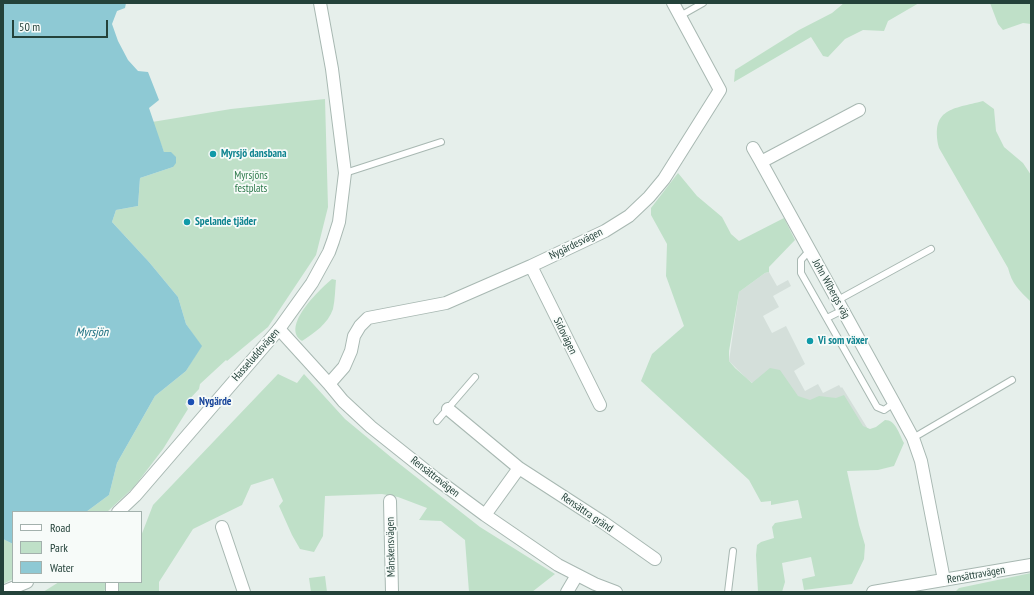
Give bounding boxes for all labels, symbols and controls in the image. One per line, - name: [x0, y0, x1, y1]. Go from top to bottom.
- scale bar: [14, 12, 110, 38]
- text: 50 m: [19, 19, 40, 34]
- place label: Myrsjö dansbana: [221, 147, 287, 161]
- marker: Myrsjö dansbana: [208, 149, 218, 159]
- park label: Myrsjöns festplats: [234, 169, 268, 195]
- place label: Spelande tjäder: [195, 215, 257, 229]
- marker: Spelande tjäder: [182, 217, 192, 227]
- street label: Nygärdesvägen: [547, 225, 605, 263]
- street label: John Wibergs väg: [809, 257, 853, 321]
- street label: Sidovägen: [550, 315, 580, 357]
- water label: Myrsjön: [76, 326, 108, 340]
- street label: Hasseluddsvägen: [229, 326, 283, 384]
- place label: Vi som växer: [818, 334, 868, 348]
- marker: Vi som växer: [805, 336, 815, 346]
- place label: Nygärde: [199, 395, 232, 409]
- marker: Nygärde: [186, 397, 196, 407]
- street label: Rensättravägen: [408, 454, 462, 500]
- street label: Rensättra gränd: [558, 491, 616, 535]
- legend: [12, 511, 142, 583]
- street label: Månskensvägen: [384, 517, 398, 577]
- text: Road: [50, 520, 70, 535]
- text: Park: [50, 540, 68, 555]
- text: Water: [50, 560, 74, 575]
- street label: Rensättravägen: [946, 563, 1006, 587]

